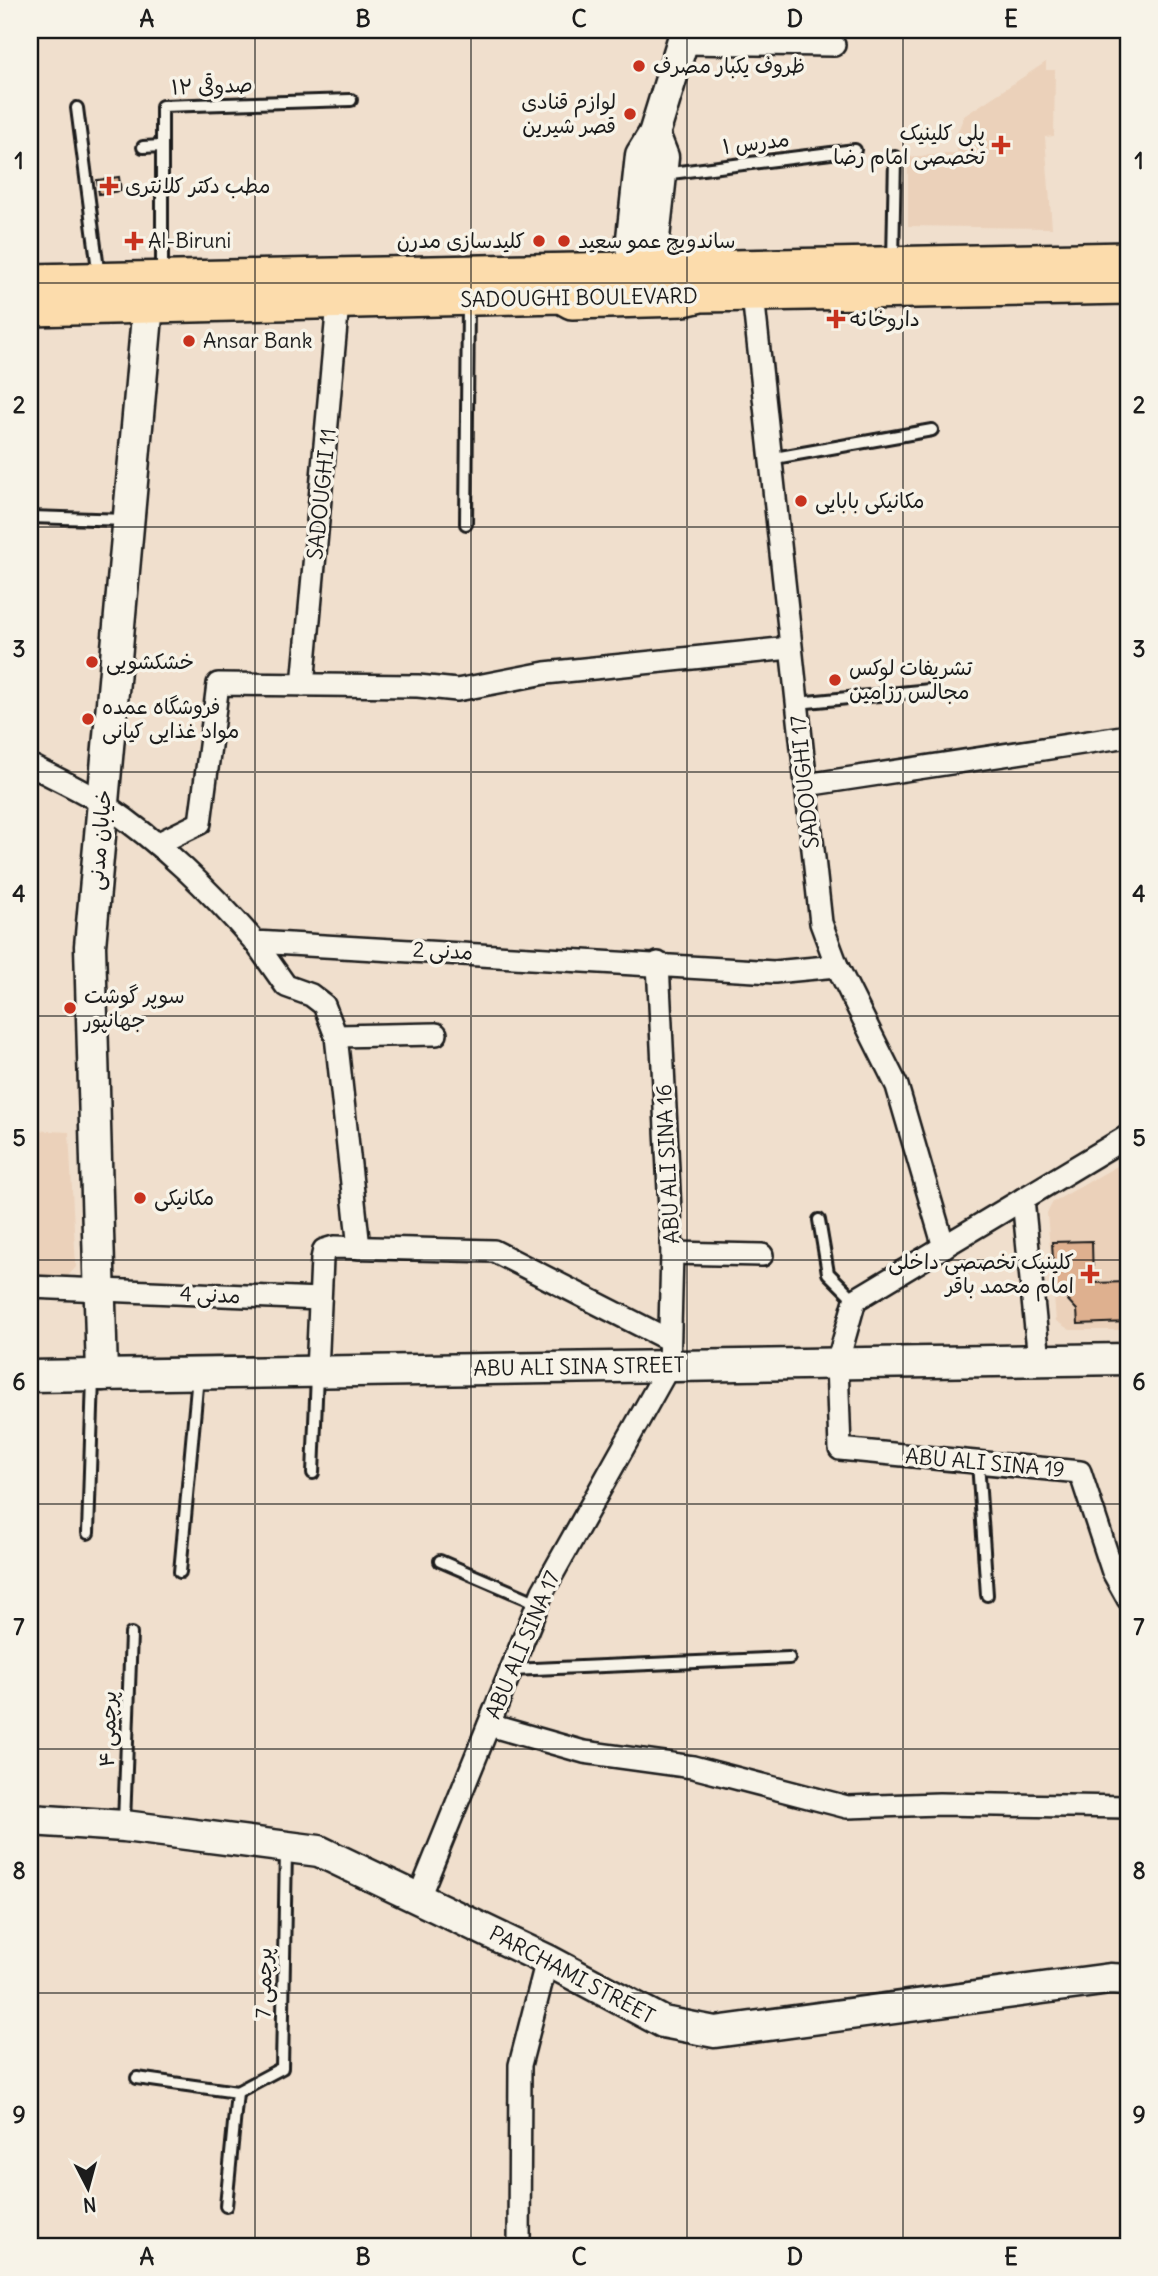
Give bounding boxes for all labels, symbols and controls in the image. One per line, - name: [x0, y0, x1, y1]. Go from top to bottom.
- text: A: [140, 4, 155, 33]
- text: B: [355, 4, 371, 33]
- text: C: [571, 4, 587, 33]
- text: D: [787, 4, 803, 33]
- text: E: [1004, 4, 1018, 33]
- place label: ظروف یکبار مصرف: [653, 52, 805, 79]
- marker: ظروف یکبار مصرف: [631, 58, 647, 74]
- street label: صدوقی ۱۲: [171, 71, 253, 101]
- place label: لوازم قنادی قصر شیرین: [521, 88, 616, 139]
- marker: لوازم قنادی قصر شیرین: [622, 106, 638, 122]
- place label: پلی کلینیک تخصصی امام رضا: [833, 119, 986, 173]
- street label: مدرس ۱: [721, 125, 791, 160]
- marker: پلی کلینیک تخصصی امام رضا: [991, 135, 1011, 155]
- text: 1: [14, 146, 24, 175]
- text: 1: [1134, 146, 1144, 175]
- place label: مطب دکتر کلانتری: [125, 172, 271, 199]
- marker: مطب دکتر کلانتری: [99, 176, 119, 196]
- place label: Al-Biruni: [148, 227, 231, 254]
- place label: کلیدسازی مدرن: [397, 227, 525, 254]
- place label: ساندویچ عمو سعید: [578, 227, 736, 255]
- marker: Al-Biruni: [126, 233, 142, 249]
- marker: کلیدسازی مدرن: [531, 233, 547, 249]
- marker: ساندویچ عمو سعید: [556, 233, 572, 249]
- street label: SADOUGHI BOULEVARD: [460, 282, 698, 313]
- place label: داروخانه: [850, 305, 920, 333]
- marker: داروخانه: [828, 311, 844, 327]
- place label: Ansar Bank: [203, 327, 312, 354]
- marker: Ansar Bank: [181, 333, 197, 349]
- text: 2: [13, 390, 26, 419]
- text: 2: [1133, 390, 1146, 419]
- street label: SADOUGHI 11: [301, 427, 342, 561]
- place label: مکانیکی بابایی: [815, 487, 925, 515]
- marker: مکانیکی بابایی: [793, 493, 809, 509]
- text: 3: [12, 634, 26, 663]
- text: 3: [1132, 634, 1146, 663]
- place label: خشکشویی: [106, 648, 194, 676]
- marker: خشکشویی: [84, 654, 100, 670]
- place label: تشریفات لوکس مجالس رزامین: [849, 654, 973, 705]
- marker: تشریفات لوکس مجالس رزامین: [827, 672, 843, 688]
- place label: فروشگاه عمده مواد غذایی کیانی: [102, 693, 239, 745]
- marker: فروشگاه عمده مواد غذایی کیانی: [80, 711, 96, 727]
- street label: SADOUGHI 17: [784, 714, 825, 850]
- street label: خیابان مدنی: [82, 789, 118, 891]
- text: 4: [12, 879, 26, 908]
- text: 4: [1132, 879, 1146, 908]
- street label: مدنی 2: [412, 935, 474, 967]
- place label: سوپر گوشت جهانپور: [82, 982, 185, 1034]
- marker: سوپر گوشت جهانپور: [62, 1000, 78, 1016]
- street label: ABU ALI SINA 16: [650, 1083, 685, 1245]
- text: 5: [12, 1123, 26, 1152]
- text: 5: [1132, 1123, 1146, 1152]
- place label: مکانیکی: [154, 1184, 214, 1212]
- marker: مکانیکی: [132, 1190, 148, 1206]
- place label: کلینیک تخصصی داخلی امام محمد باقر: [888, 1248, 1074, 1302]
- marker: کلینیک تخصصی داخلی امام محمد باقر: [1080, 1264, 1100, 1284]
- street label: مدنی 4: [179, 1280, 241, 1310]
- street label: ABU ALI SINA STREET: [473, 1351, 685, 1382]
- text: 6: [12, 1367, 26, 1396]
- text: 6: [1132, 1367, 1146, 1396]
- street label: ABU ALI SINA 19: [904, 1442, 1066, 1483]
- street label: ABU ALI SINA 17: [479, 1567, 566, 1723]
- text: 7: [13, 1612, 25, 1641]
- text: 7: [1133, 1612, 1145, 1641]
- street label: پرچمی ۴: [93, 1690, 123, 1768]
- text: 8: [12, 1856, 26, 1885]
- text: 8: [1132, 1856, 1146, 1885]
- street label: PARCHAMI STREET: [485, 1920, 660, 2030]
- street label: پرچمی 7: [249, 1947, 279, 2019]
- text: 9: [12, 2100, 26, 2129]
- text: 9: [1132, 2100, 1146, 2129]
- north arrow: [52, 2154, 122, 2224]
- text: N: [82, 2192, 98, 2218]
- text: A: [140, 2242, 155, 2271]
- text: B: [355, 2242, 371, 2271]
- text: C: [571, 2242, 587, 2271]
- text: D: [787, 2242, 803, 2271]
- text: E: [1004, 2242, 1018, 2271]

